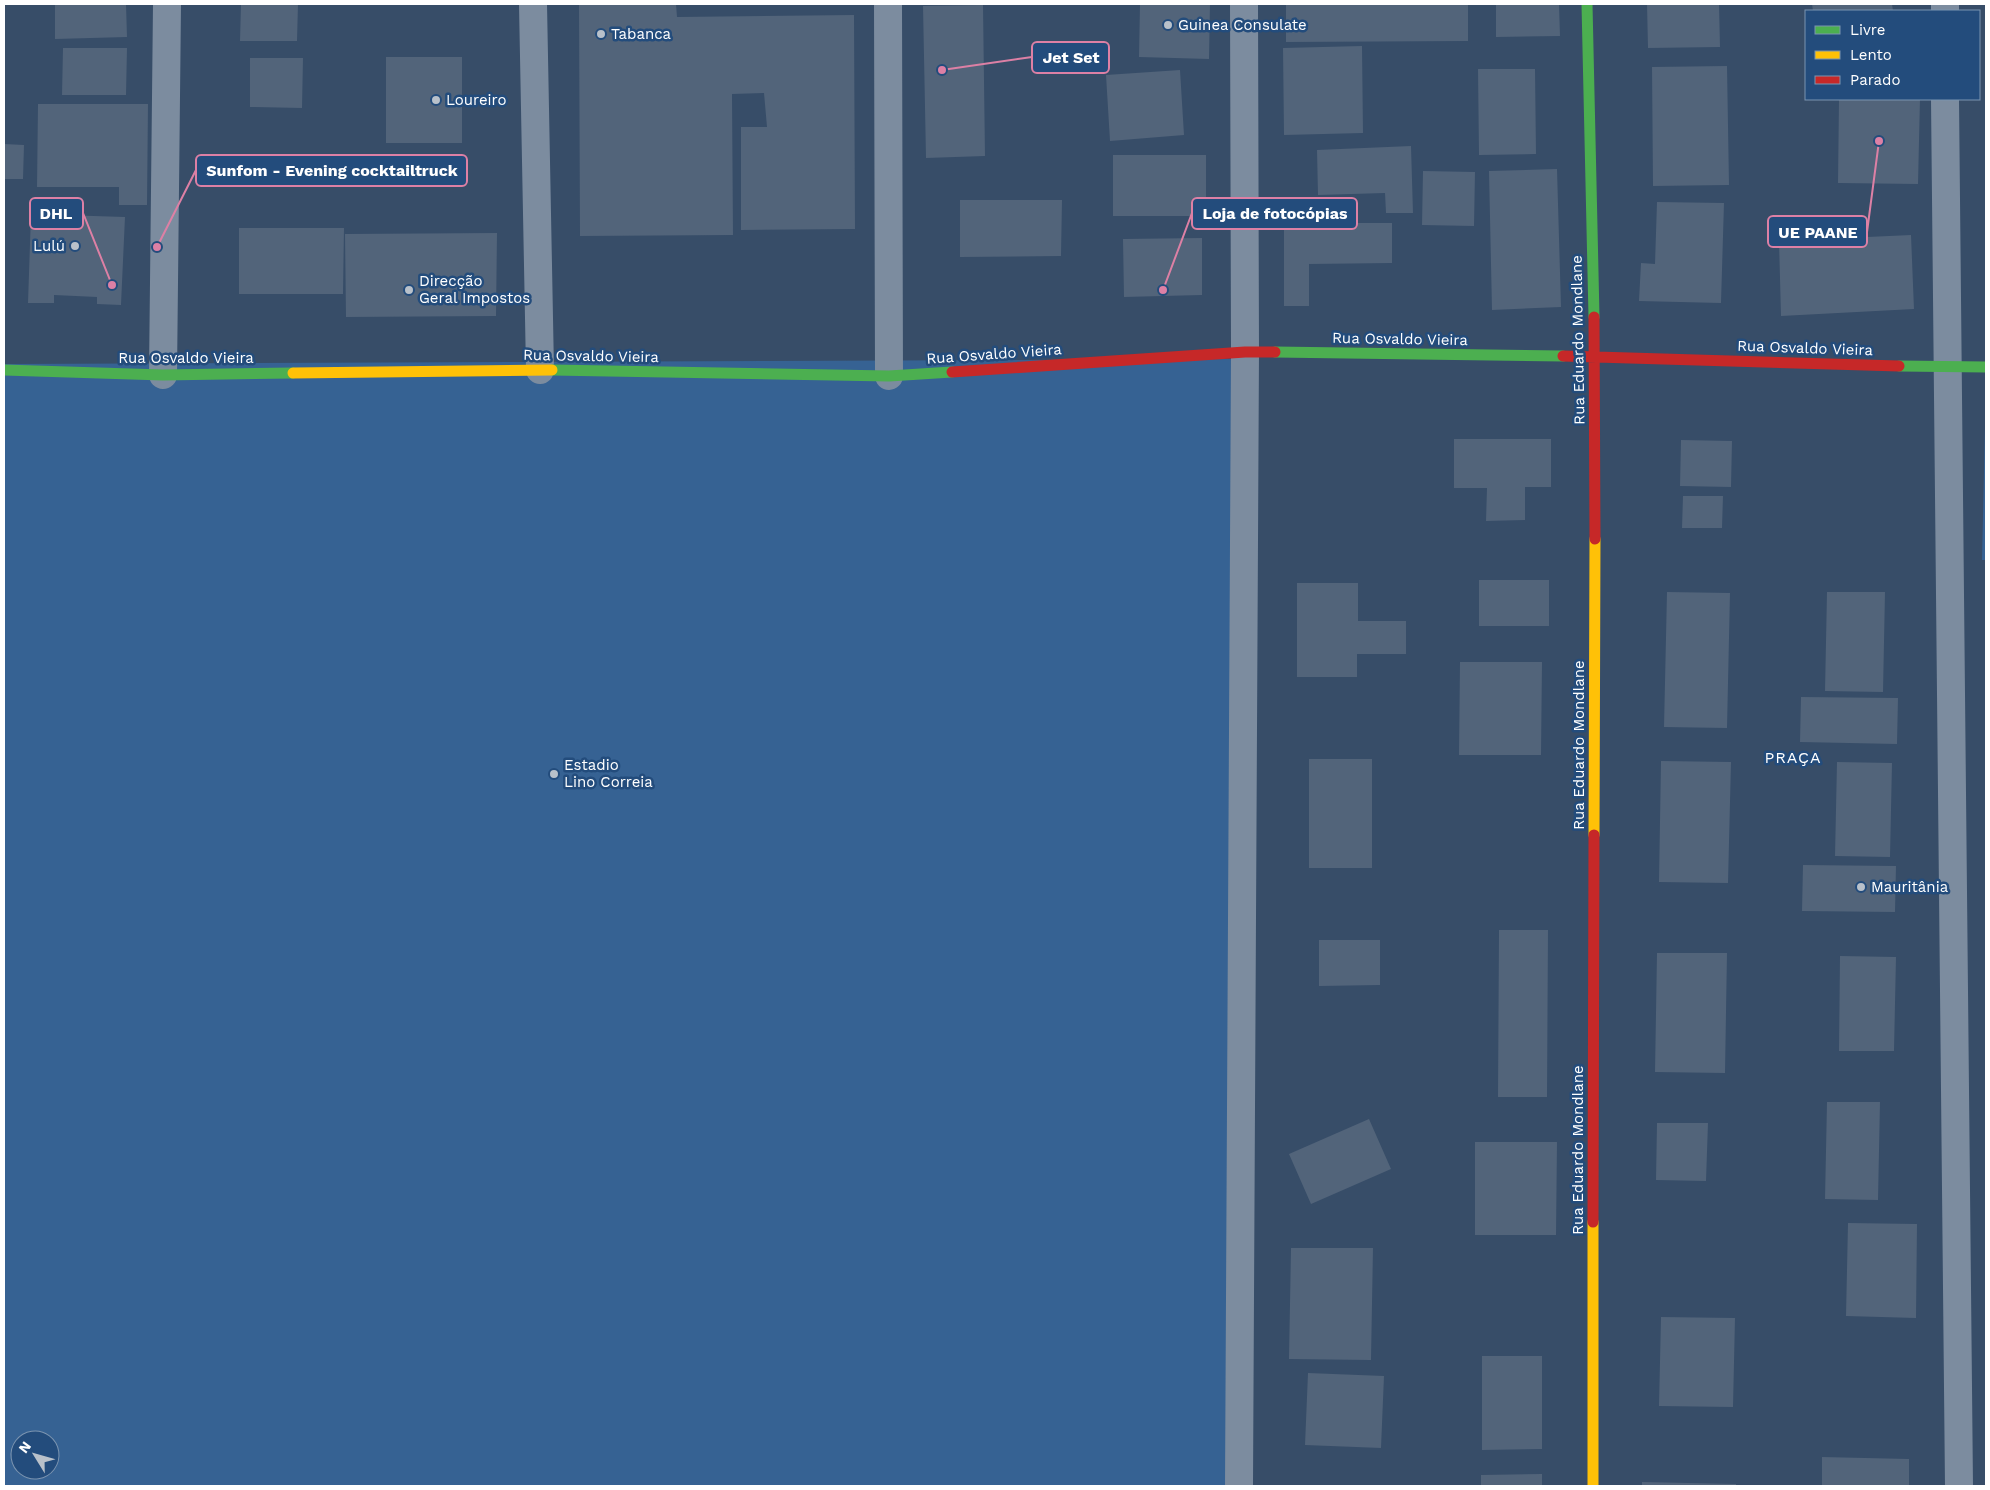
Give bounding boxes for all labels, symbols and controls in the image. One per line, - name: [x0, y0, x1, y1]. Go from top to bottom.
- legend: [1805, 10, 1980, 100]
- place label: Guinea Consulate: [1178, 16, 1307, 34]
- marker: Guinea Consulate: [1162, 19, 1174, 31]
- text: Livre: [1850, 21, 1885, 39]
- place label: Tabanca: [611, 25, 672, 43]
- marker: Tabanca: [595, 28, 607, 40]
- callout: Jet Set: [1032, 42, 1109, 73]
- text: Lento: [1850, 46, 1892, 64]
- text: Jet Set: [1042, 48, 1100, 67]
- text: Parado: [1850, 71, 1900, 89]
- place label: Loureiro: [446, 91, 506, 109]
- marker: Loureiro: [430, 94, 442, 106]
- callout: Sunfom - Evening cocktailtruck: [196, 155, 467, 186]
- text: Sunfom - Evening cocktailtruck: [206, 161, 458, 180]
- callout: DHL: [30, 198, 83, 229]
- callout: Loja de fotocópias: [1192, 198, 1357, 229]
- text: DHL: [40, 204, 73, 223]
- text: Loja de fotocópias: [1202, 204, 1348, 223]
- callout: UE PAANE: [1768, 216, 1867, 247]
- text: UE PAANE: [1778, 223, 1858, 242]
- place label: Lulú: [33, 237, 65, 255]
- marker: Lulú: [69, 240, 81, 252]
- street label: Rua Eduardo Mondlane: [1568, 255, 1588, 425]
- place label: Direcção Geral Impostos: [419, 272, 530, 307]
- marker: Direcção Geral Impostos: [403, 284, 415, 296]
- street label: Rua Osvaldo Vieira: [1332, 329, 1469, 349]
- street label: Rua Osvaldo Vieira: [1737, 337, 1874, 359]
- street label: Rua Osvaldo Vieira: [926, 340, 1063, 368]
- street label: Rua Osvaldo Vieira: [523, 346, 660, 366]
- street label: Rua Osvaldo Vieira: [118, 349, 254, 367]
- street label: Rua Eduardo Mondlane: [1570, 660, 1588, 830]
- district label: PRAÇA: [1764, 748, 1822, 767]
- place label: Estadio Lino Correia: [564, 756, 653, 791]
- marker: Estadio Lino Correia: [548, 768, 560, 780]
- place label: Mauritânia: [1871, 878, 1949, 896]
- marker: Mauritânia: [1855, 881, 1867, 893]
- street label: Rua Eduardo Mondlane: [1569, 1065, 1587, 1235]
- north arrow: [10, 1430, 60, 1480]
- text: N: [15, 1438, 34, 1456]

